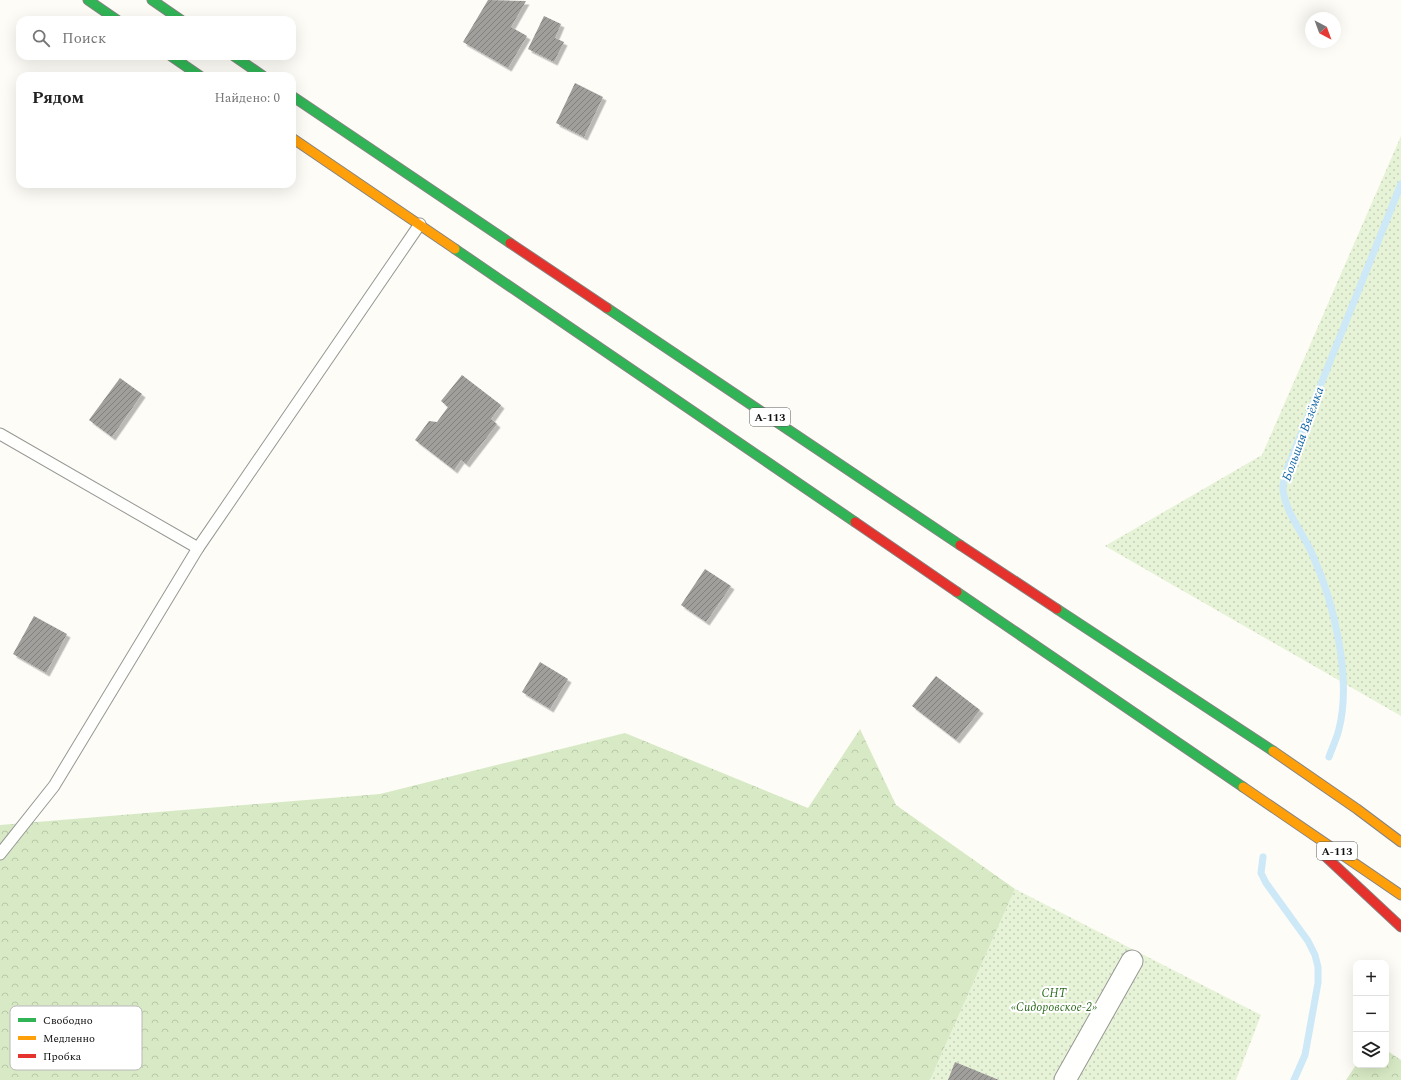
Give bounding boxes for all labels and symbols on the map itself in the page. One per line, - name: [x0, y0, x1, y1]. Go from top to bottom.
- north arrow: [1305, 12, 1341, 48]
- water label: Большая Вязёмка: [1277, 384, 1329, 484]
- road number: А-113: [750, 408, 790, 426]
- road number: А-113: [1317, 842, 1357, 860]
- park label: СНТ «Сидоровское-2»: [1011, 984, 1097, 1017]
- legend: [10, 1006, 142, 1070]
- text: Свободно: [43, 1012, 93, 1029]
- text: Медленно: [43, 1030, 95, 1047]
- text: Пробка: [43, 1048, 82, 1065]

